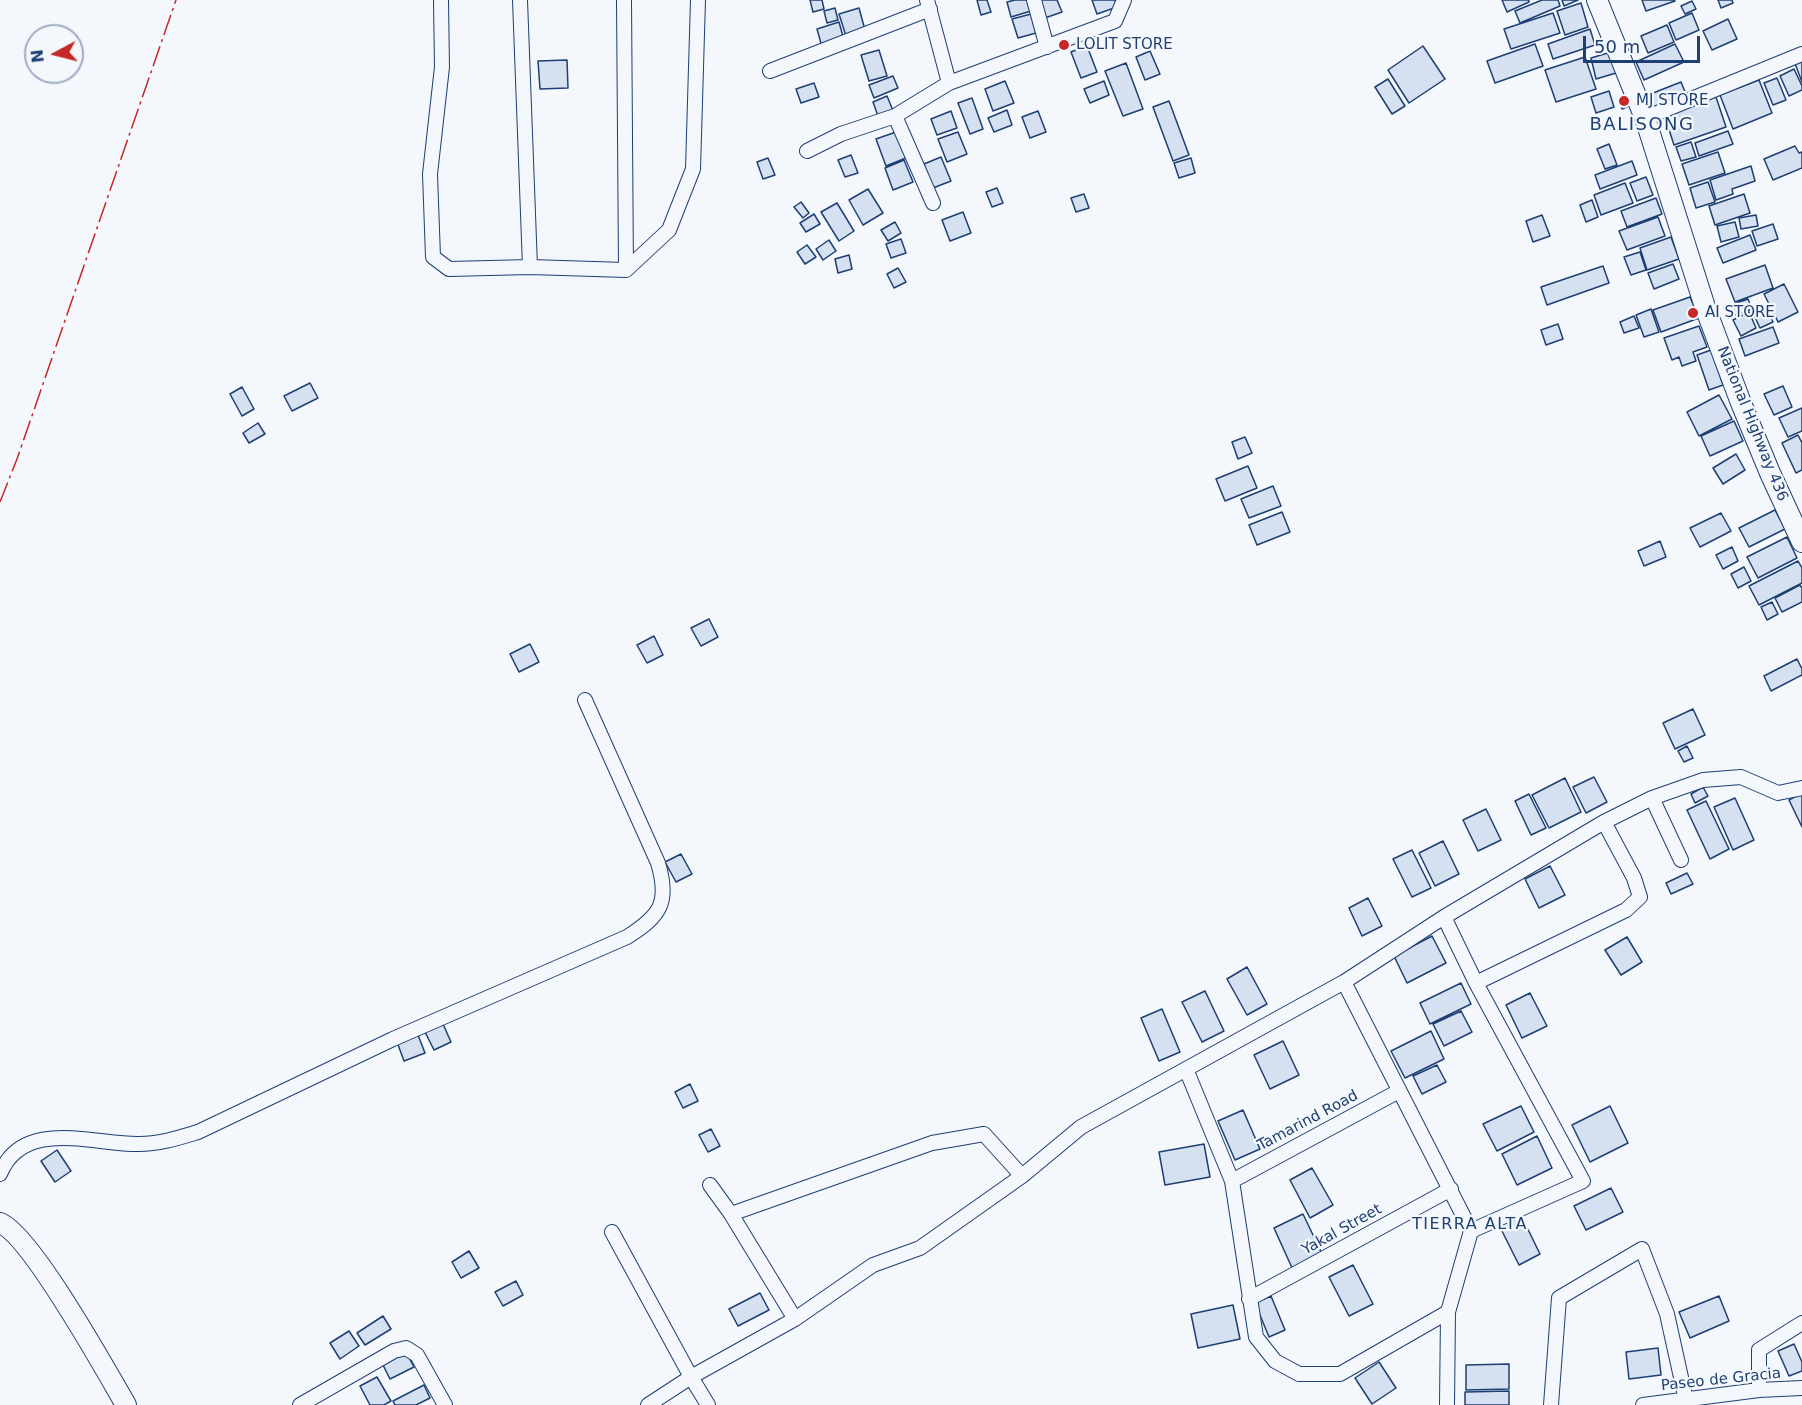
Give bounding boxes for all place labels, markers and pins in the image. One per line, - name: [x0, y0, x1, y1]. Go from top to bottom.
- place label: LOLIT STORE: [1076, 36, 1173, 54]
- marker: LOLIT STORE: [1057, 38, 1071, 52]
- place label: MJ STORE: [1636, 92, 1709, 110]
- marker: MJ STORE: [1617, 94, 1631, 108]
- place label: AI STORE: [1705, 304, 1775, 322]
- marker: AI STORE: [1686, 306, 1700, 320]

